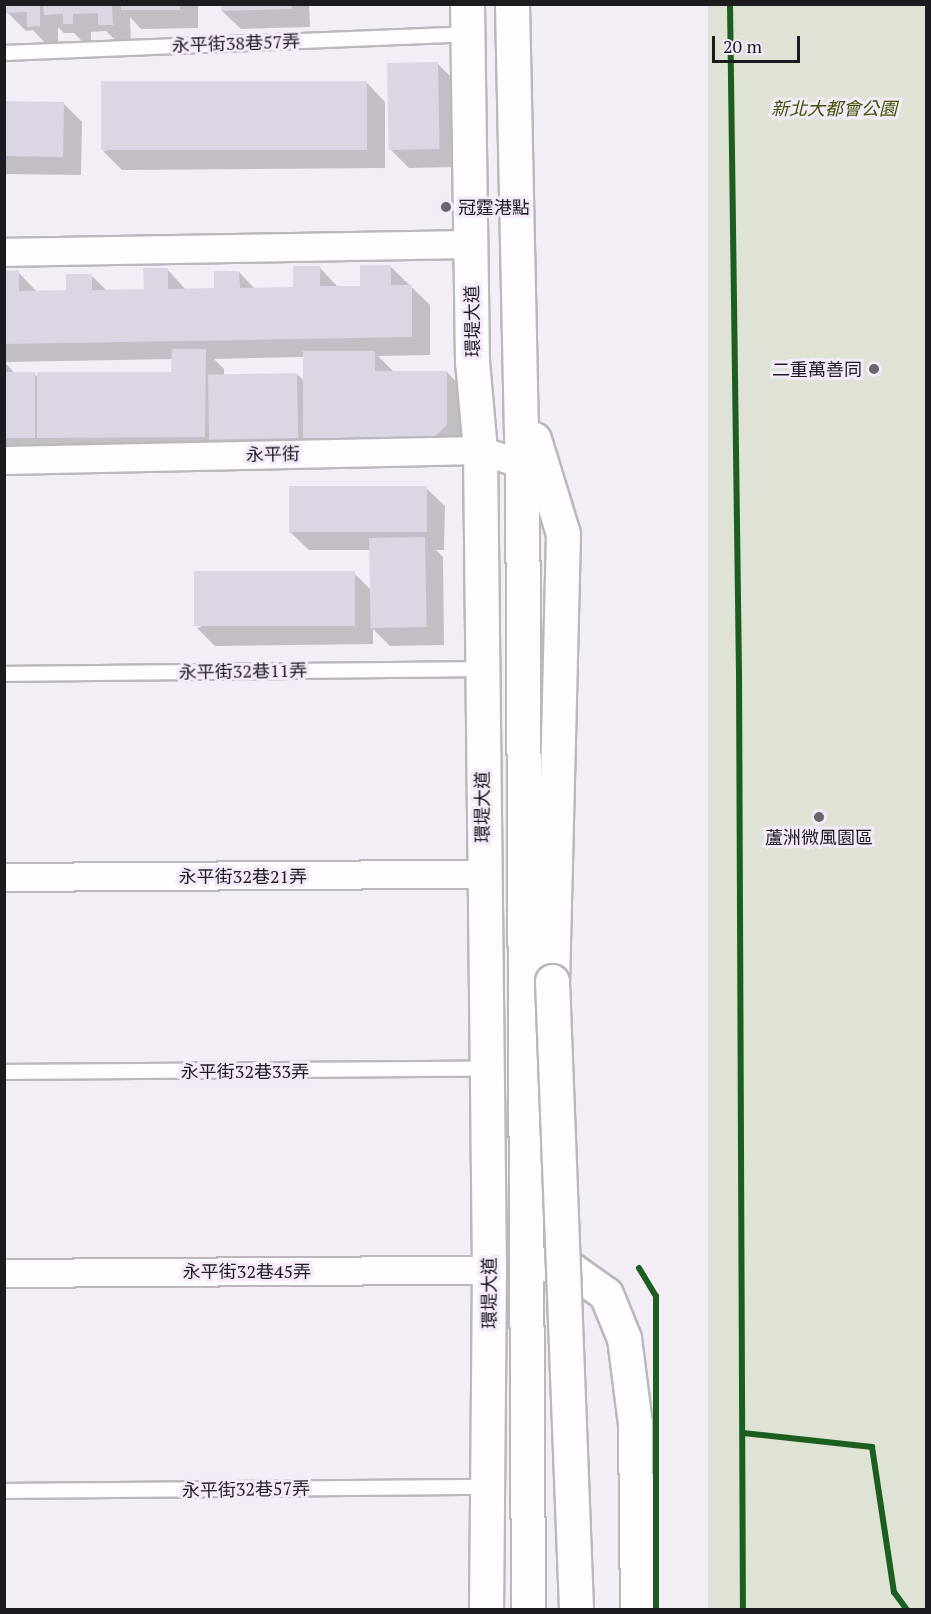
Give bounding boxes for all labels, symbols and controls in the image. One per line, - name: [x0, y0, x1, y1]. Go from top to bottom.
- scale bar: [715, 24, 804, 62]
- street label: 永平街38巷57弄: [171, 30, 301, 56]
- text: 20 m: [723, 34, 762, 58]
- park label: 新北大都會公園: [771, 97, 897, 119]
- place label: 冠霆港點: [458, 196, 530, 218]
- marker: 冠霆港點: [439, 200, 453, 214]
- street label: 環堤大道: [461, 285, 483, 357]
- place label: 二重萬善同: [772, 358, 862, 380]
- marker: 二重萬善同: [867, 362, 881, 376]
- street label: 永平街: [246, 443, 300, 465]
- street label: 永平街32巷11弄: [179, 659, 307, 683]
- street label: 環堤大道: [471, 771, 493, 843]
- marker: 蘆洲微風園區: [812, 810, 826, 824]
- place label: 蘆洲微風園區: [765, 826, 873, 848]
- street label: 永平街32巷21弄: [179, 865, 307, 887]
- street label: 永平街32巷33弄: [181, 1060, 309, 1082]
- street label: 環堤大道: [478, 1257, 500, 1329]
- street label: 永平街32巷45弄: [183, 1260, 311, 1282]
- street label: 永平街32巷57弄: [182, 1477, 310, 1501]

